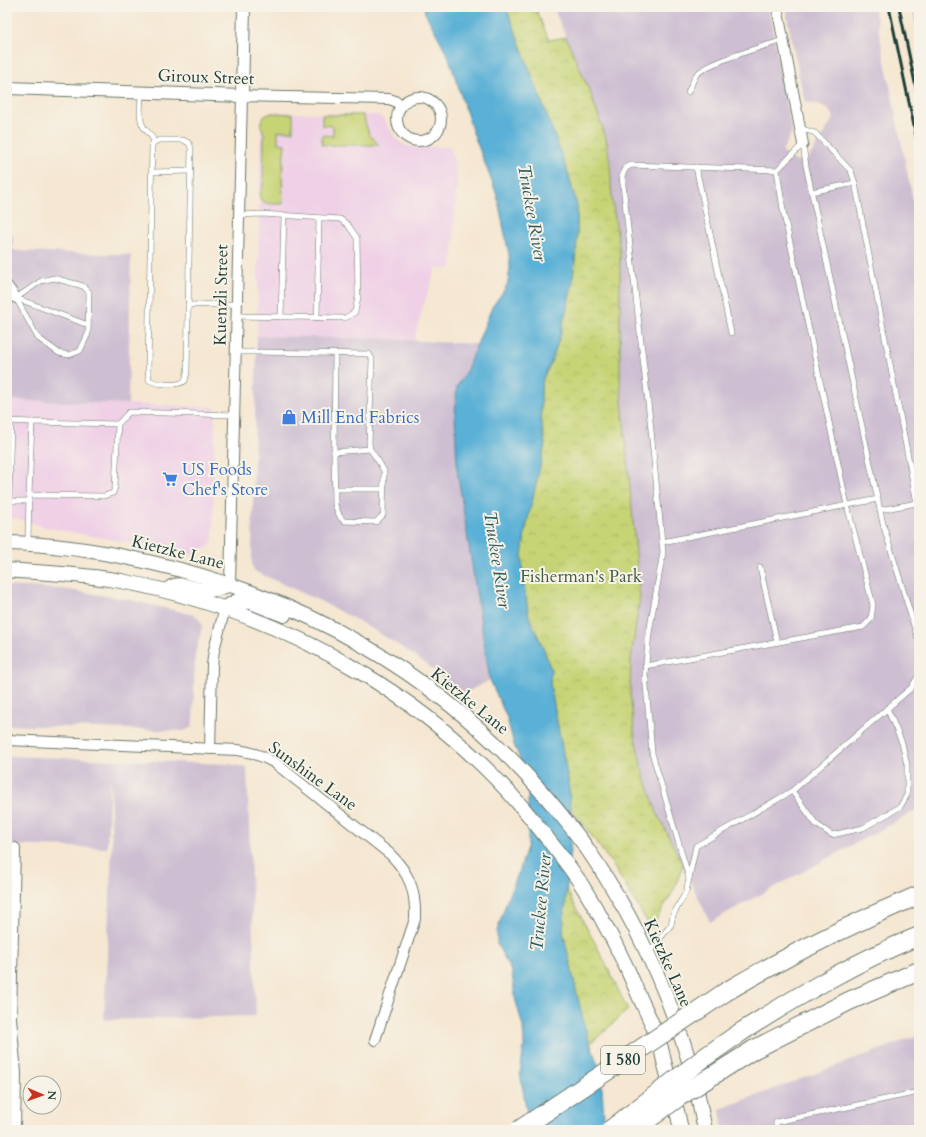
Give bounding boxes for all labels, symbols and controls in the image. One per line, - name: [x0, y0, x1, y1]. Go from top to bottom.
- street label: Giroux Street: [157, 64, 255, 90]
- water label: Truckee River: [511, 162, 553, 265]
- street label: Kuenzli Street: [209, 243, 233, 346]
- place label: Mill End Fabrics: [301, 406, 420, 429]
- shop icon: Mill End Fabrics: [280, 408, 298, 426]
- place label: US Foods Chef's Store: [182, 458, 268, 501]
- supermarket icon: US Foods Chef's Store: [161, 470, 179, 488]
- water label: Truckee River: [477, 510, 517, 612]
- street label: Kietzke Lane: [129, 529, 227, 575]
- park label: Fisherman's Park: [520, 565, 643, 588]
- street label: Kietzke Lane: [426, 662, 514, 740]
- street label: Sunshine Lane: [264, 736, 362, 816]
- water label: Truckee River: [524, 851, 558, 952]
- street label: Kietzke Lane: [638, 915, 698, 1011]
- road number: I 580: [601, 1046, 645, 1074]
- north arrow: [22, 1075, 62, 1115]
- text: N: [44, 1090, 59, 1101]

